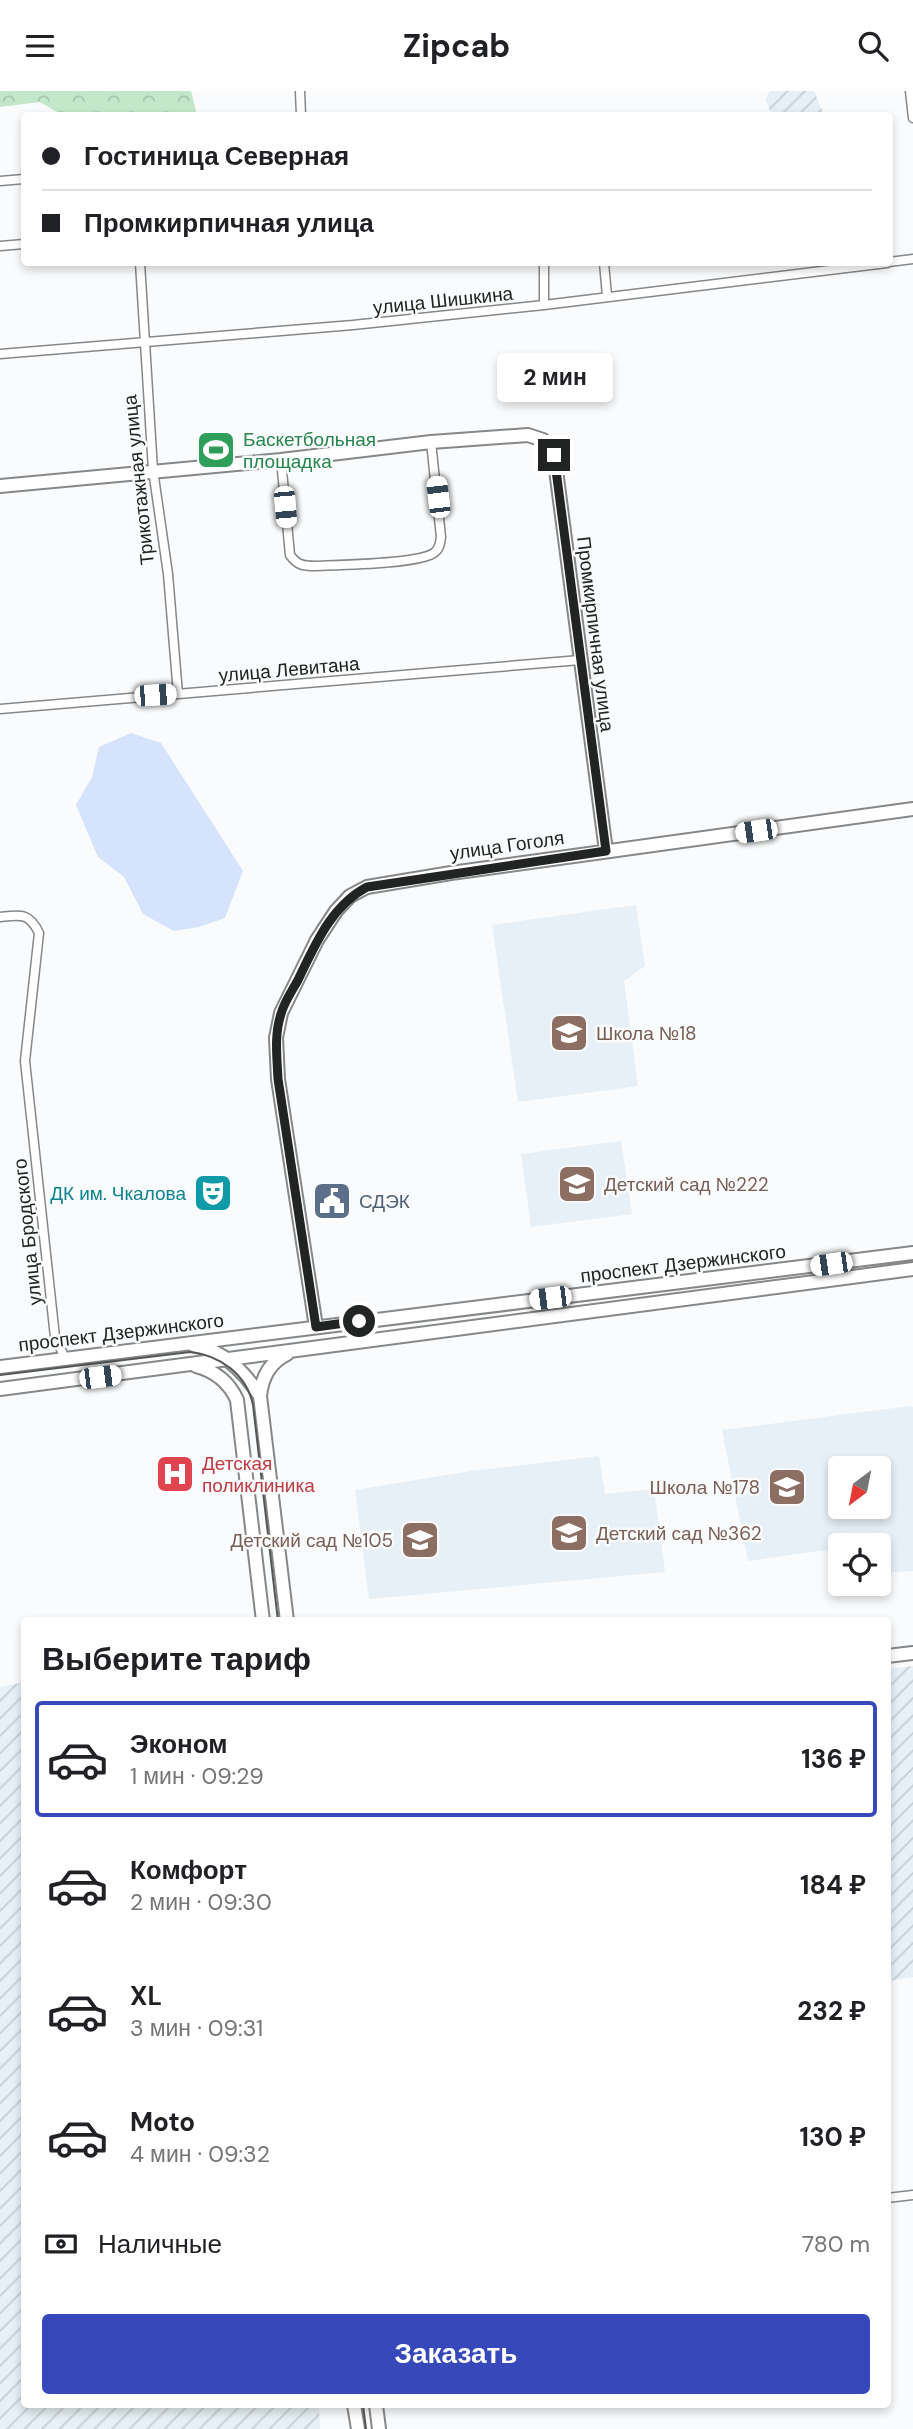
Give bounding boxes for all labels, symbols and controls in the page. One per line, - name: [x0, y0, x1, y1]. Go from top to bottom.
- text: Zipcab: [403, 25, 510, 67]
- icon: menu: [21, 27, 59, 65]
- icon: search: [854, 27, 892, 65]
- text: Гостиница Северная: [84, 139, 349, 173]
- text: Промкирпичная улица: [84, 206, 374, 240]
- street label: улица Шишкина: [372, 281, 515, 320]
- callout: 2 мин: [496, 353, 612, 403]
- text: 2 мин: [523, 362, 587, 392]
- street label: Трикотажная улица: [117, 393, 160, 566]
- place label: Баскетбольная площадка: [243, 427, 376, 474]
- sports icon: Баскетбольная площадка: [195, 429, 237, 471]
- route end: [538, 439, 570, 471]
- car: [426, 475, 451, 519]
- car: [273, 485, 298, 529]
- street label: Промкирпичная улица: [571, 535, 620, 734]
- street label: улица Левитана: [218, 651, 361, 688]
- car: [134, 683, 177, 707]
- car: [734, 818, 779, 844]
- street label: улица Гоголя: [448, 825, 566, 866]
- school or university icon: Школа №18: [548, 1012, 590, 1054]
- place label: Школа №18: [596, 1021, 697, 1046]
- street label: улица Бродского: [7, 1157, 48, 1306]
- school or university icon: Детский сад №222: [556, 1163, 598, 1205]
- theatre icon: ДК им. Чкалова: [192, 1172, 234, 1214]
- place label: Детский сад №222: [604, 1172, 769, 1197]
- public building icon: СДЭК: [311, 1180, 353, 1222]
- place label: ДК им. Чкалова: [50, 1181, 186, 1206]
- place label: СДЭК: [359, 1189, 410, 1214]
- street label: проспект Дзержинского: [579, 1238, 787, 1288]
- car: [809, 1251, 854, 1277]
- car: [528, 1285, 573, 1311]
- route start: [343, 1305, 375, 1337]
- street label: проспект Дзержинского: [17, 1307, 225, 1357]
- car: [78, 1364, 123, 1390]
- place label: Детская поликлиника: [202, 1451, 315, 1498]
- hospital icon: Детская поликлиника: [154, 1453, 196, 1495]
- north arrow: [828, 1456, 891, 1519]
- map controls: [828, 1456, 891, 1596]
- school or university icon: Школа №178: [766, 1466, 808, 1508]
- place label: Школа №178: [650, 1475, 760, 1500]
- school or university icon: Детский сад №362: [548, 1512, 590, 1554]
- school or university icon: Детский сад №105: [399, 1519, 441, 1561]
- place label: Детский сад №362: [596, 1521, 762, 1546]
- place label: Детский сад №105: [231, 1528, 393, 1553]
- button: locate: [828, 1533, 891, 1596]
- text: Выберите тариф: [42, 1638, 311, 1680]
- text: Эконом: [130, 1727, 228, 1761]
- icon: car: [46, 1728, 109, 1791]
- text: 136 ₽: [801, 1742, 866, 1776]
- text: 1 мин · 09:29: [130, 1761, 264, 1791]
- text: Комфорт: [130, 1853, 247, 1887]
- icon: car: [46, 1854, 109, 1917]
- text: 184 ₽: [800, 1868, 866, 1902]
- text: 2 мин · 09:30: [130, 1887, 272, 1917]
- text: XL: [130, 1979, 162, 2013]
- icon: car: [46, 1980, 109, 2043]
- text: 232 ₽: [797, 1994, 866, 2028]
- text: 3 мин · 09:31: [130, 2013, 263, 2043]
- text: Moto: [130, 2105, 195, 2139]
- icon: car: [46, 2106, 109, 2169]
- text: 130 ₽: [799, 2120, 866, 2154]
- text: 4 мин · 09:32: [130, 2139, 270, 2169]
- icon: cash: [42, 2225, 80, 2263]
- text: Наличные: [98, 2227, 222, 2261]
- text: 780 m: [802, 2229, 870, 2259]
- button: Заказать: [42, 2314, 870, 2394]

